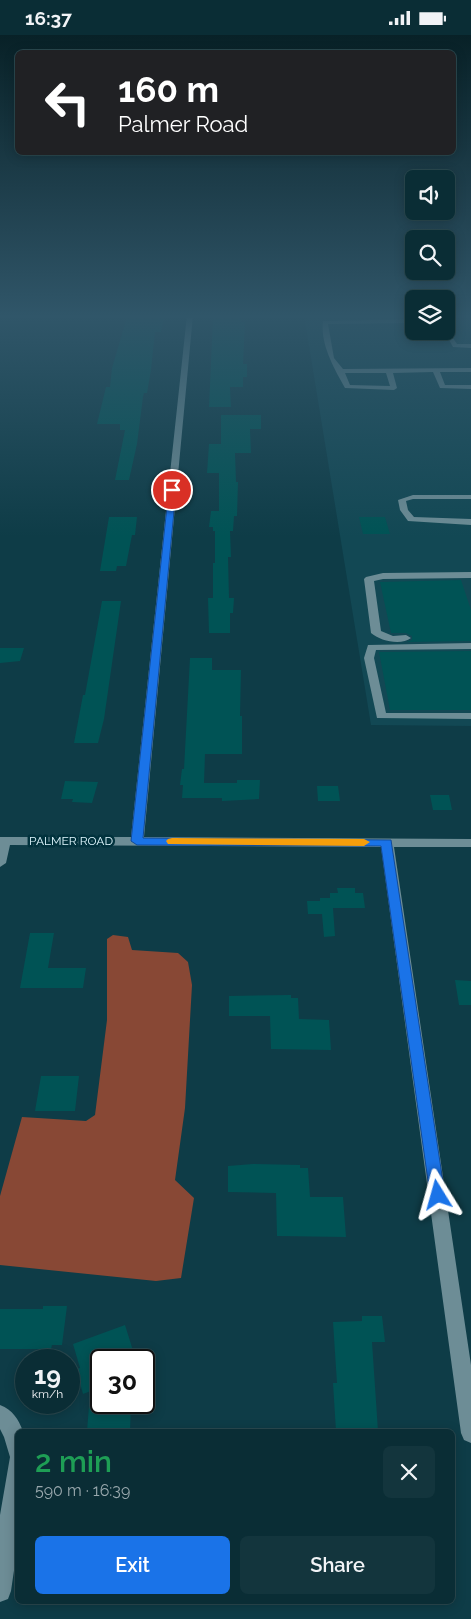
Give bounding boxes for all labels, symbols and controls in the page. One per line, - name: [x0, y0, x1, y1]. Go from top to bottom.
- text: 16:37: [25, 7, 72, 29]
- text: 160 m: [118, 69, 219, 110]
- icon: left: [35, 70, 100, 135]
- text: Palmer Road: [118, 111, 248, 137]
- map controls: [405, 170, 455, 340]
- button: sound: [405, 170, 455, 220]
- button: search: [405, 230, 455, 280]
- button: layers: [405, 290, 455, 340]
- pin: [151, 469, 193, 511]
- icon: arrive: [158, 476, 186, 504]
- street label: PALMER ROAD: [29, 834, 113, 848]
- position arrow: [411, 1168, 463, 1220]
- speed limit sign: 30: [90, 1349, 155, 1414]
- text: 19: [34, 1360, 61, 1390]
- text: km/h: [32, 1387, 63, 1401]
- text: 2 min: [35, 1444, 112, 1479]
- button: close: [383, 1446, 435, 1498]
- text: 590 m · 16:39: [35, 1481, 130, 1500]
- button: Exit: [35, 1536, 230, 1594]
- button: Share: [240, 1536, 435, 1594]

